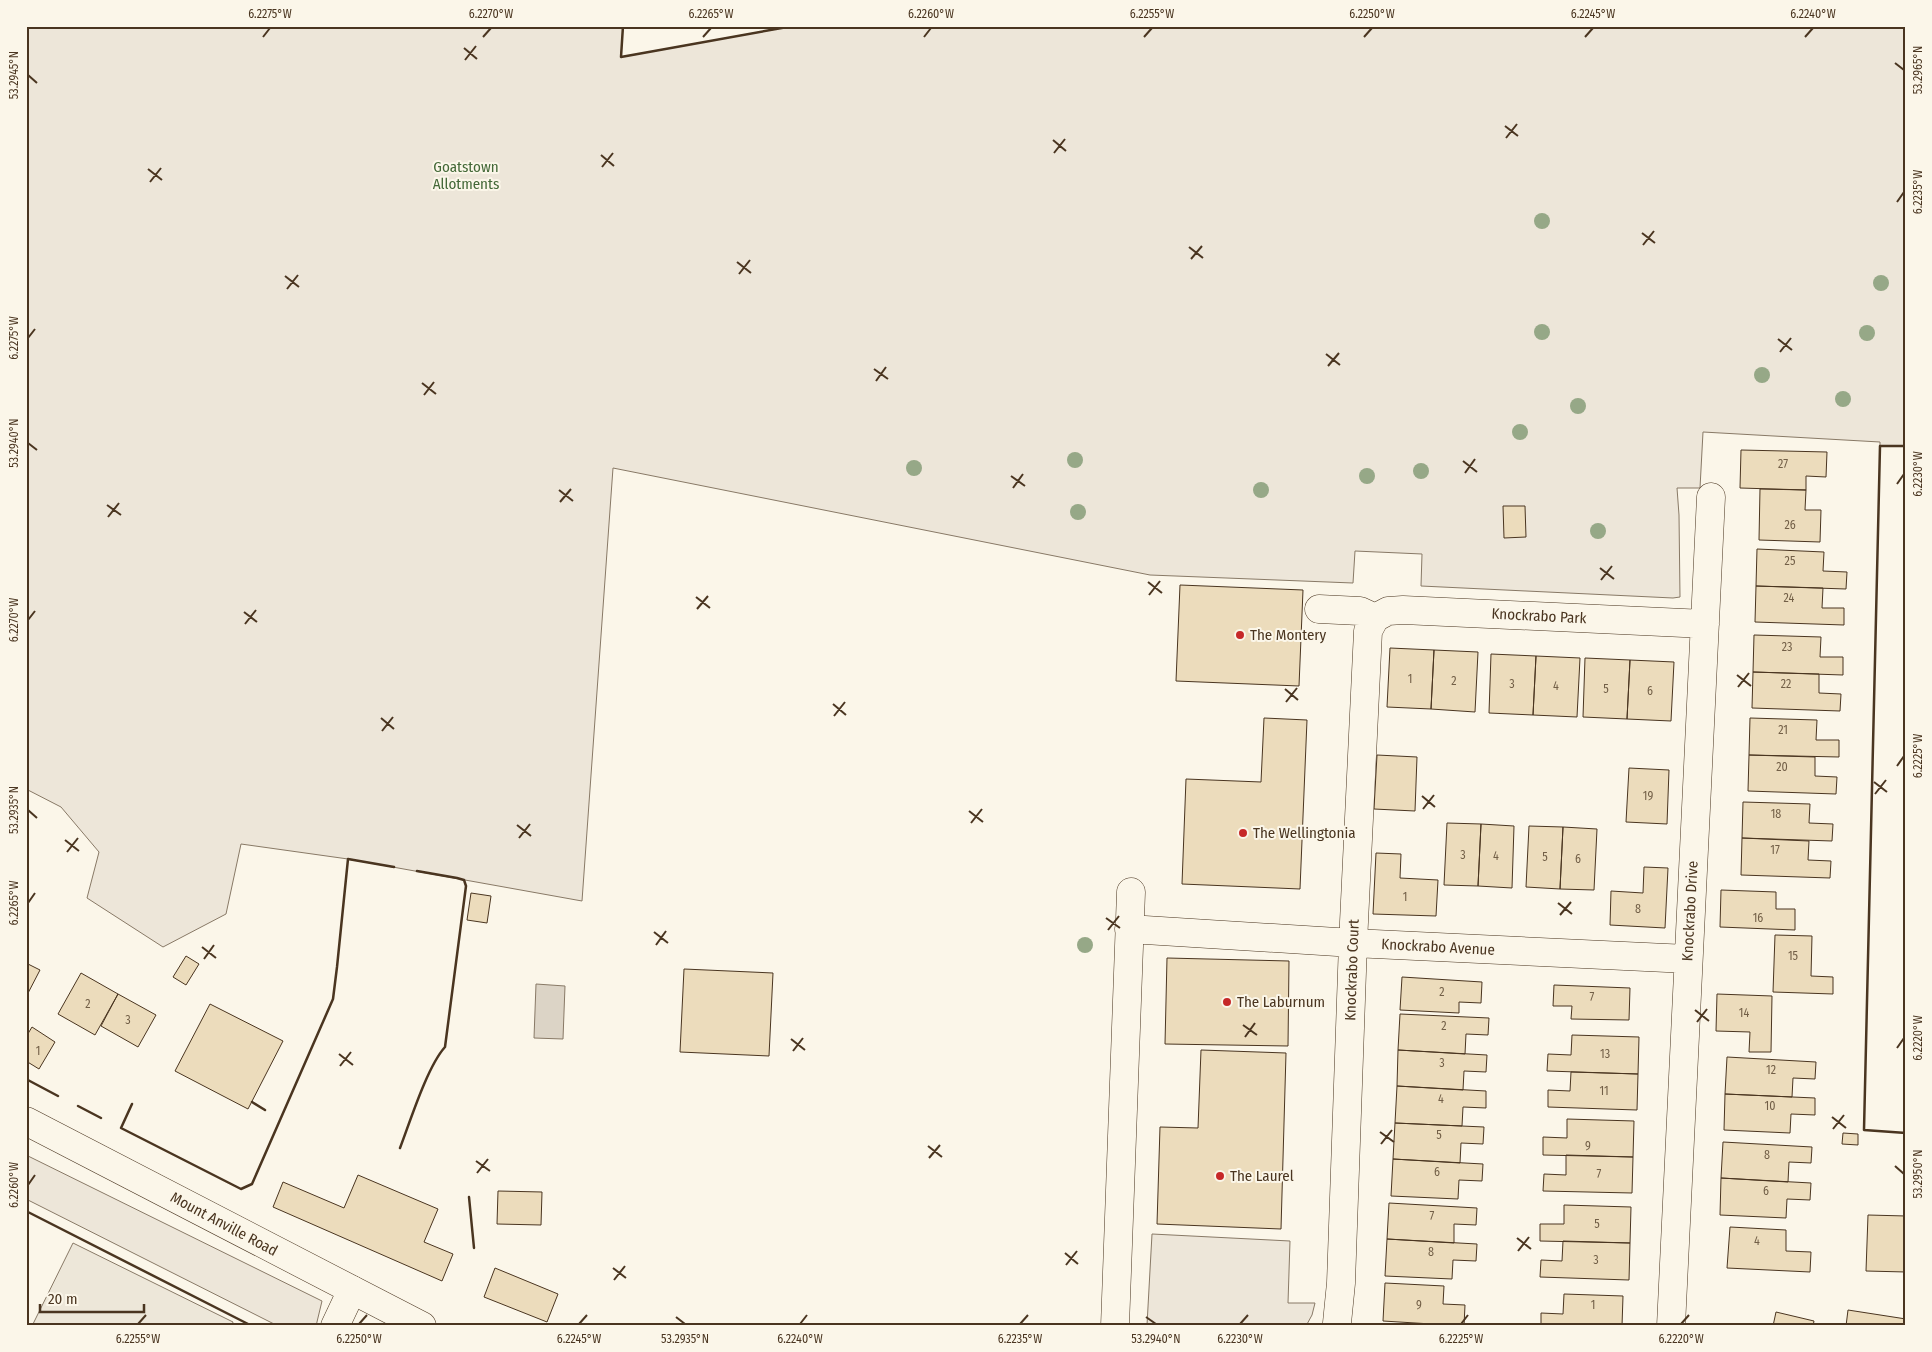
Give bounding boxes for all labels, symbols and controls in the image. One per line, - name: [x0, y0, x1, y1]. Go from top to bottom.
- text: 6.2275°W: [248, 7, 292, 21]
- text: 6.2270°W: [469, 7, 513, 21]
- text: 6.2265°W: [689, 7, 733, 21]
- text: 6.2260°W: [908, 7, 954, 21]
- text: 6.2255°W: [1130, 7, 1174, 21]
- text: 6.2250°W: [1349, 7, 1395, 21]
- text: 6.2245°W: [1571, 7, 1615, 21]
- text: 6.2240°W: [1790, 7, 1836, 21]
- text: 53.2965°N: [1911, 46, 1925, 94]
- text: 53.2945°N: [7, 51, 21, 99]
- park label: Goatstown Allotments: [433, 158, 499, 193]
- text: 6.2235°W: [1911, 170, 1925, 214]
- text: 6.2275°W: [7, 316, 21, 360]
- text: 53.2940°N: [7, 418, 21, 468]
- text: 6.2230°W: [1911, 451, 1925, 497]
- house number: 27: [1778, 457, 1788, 471]
- house number: 26: [1784, 518, 1796, 532]
- house number: 25: [1785, 554, 1796, 568]
- house number: 24: [1784, 591, 1795, 605]
- text: 6.2270°W: [7, 598, 21, 642]
- street label: Knockrabo Park: [1491, 605, 1587, 627]
- place label: The Montery: [1250, 626, 1327, 644]
- marker: The Montery: [1234, 629, 1246, 641]
- house number: 23: [1782, 640, 1792, 654]
- house number: 1: [1408, 672, 1412, 686]
- house number: 2: [1451, 674, 1457, 688]
- house number: 3: [1509, 677, 1515, 691]
- house number: 22: [1781, 677, 1791, 691]
- house number: 4: [1553, 679, 1559, 693]
- house number: 5: [1603, 682, 1609, 696]
- house number: 6: [1647, 684, 1653, 698]
- house number: 21: [1778, 723, 1788, 737]
- text: 6.2225°W: [1911, 734, 1925, 778]
- house number: 20: [1776, 760, 1788, 774]
- text: 53.2935°N: [7, 786, 21, 834]
- house number: 19: [1643, 789, 1653, 803]
- house number: 18: [1771, 807, 1781, 821]
- place label: The Wellingtonia: [1253, 824, 1356, 842]
- marker: The Wellingtonia: [1237, 827, 1249, 839]
- house number: 17: [1770, 843, 1780, 857]
- house number: 3: [1460, 848, 1466, 862]
- house number: 4: [1493, 849, 1499, 863]
- house number: 5: [1542, 850, 1548, 864]
- house number: 6: [1575, 852, 1581, 866]
- street label: Knockrabo Drive: [1678, 860, 1702, 962]
- text: 6.2265°W: [7, 881, 21, 925]
- house number: 1: [1403, 890, 1407, 904]
- house number: 8: [1635, 902, 1641, 916]
- house number: 16: [1753, 911, 1763, 925]
- street label: Knockrabo Court: [1341, 919, 1363, 1021]
- street label: Knockrabo Avenue: [1381, 935, 1495, 959]
- house number: 15: [1788, 949, 1799, 963]
- house number: 2: [1439, 985, 1445, 999]
- house number: 7: [1590, 990, 1595, 1004]
- place label: The Laburnum: [1237, 993, 1325, 1011]
- marker: The Laburnum: [1221, 996, 1233, 1008]
- house number: 2: [85, 997, 91, 1011]
- house number: 14: [1739, 1006, 1749, 1020]
- house number: 3: [125, 1013, 131, 1027]
- text: 6.2220°W: [1911, 1015, 1925, 1061]
- house number: 2: [1441, 1019, 1447, 1033]
- house number: 1: [36, 1044, 40, 1058]
- house number: 13: [1600, 1047, 1610, 1061]
- house number: 3: [1439, 1056, 1445, 1070]
- house number: 12: [1766, 1063, 1776, 1077]
- house number: 11: [1599, 1084, 1609, 1098]
- house number: 4: [1438, 1092, 1444, 1106]
- house number: 10: [1765, 1099, 1775, 1113]
- house number: 5: [1436, 1128, 1442, 1142]
- house number: 9: [1585, 1139, 1591, 1153]
- house number: 8: [1764, 1148, 1770, 1162]
- text: 53.2950°N: [1911, 1149, 1925, 1199]
- text: 6.2260°W: [7, 1162, 21, 1208]
- house number: 6: [1434, 1165, 1440, 1179]
- place label: The Laurel: [1230, 1167, 1294, 1185]
- house number: 7: [1597, 1167, 1602, 1181]
- marker: The Laurel: [1214, 1170, 1226, 1182]
- house number: 6: [1763, 1184, 1769, 1198]
- street label: Mount Anville Road: [167, 1188, 281, 1260]
- house number: 7: [1430, 1209, 1435, 1223]
- house number: 5: [1594, 1217, 1600, 1231]
- house number: 4: [1754, 1234, 1760, 1248]
- house number: 8: [1428, 1245, 1434, 1259]
- house number: 3: [1593, 1253, 1599, 1267]
- scale bar: [40, 1282, 144, 1314]
- text: 20 m: [48, 1290, 78, 1308]
- house number: 9: [1416, 1298, 1422, 1312]
- house number: 1: [1591, 1298, 1595, 1312]
- text: 6.2255°W: [116, 1332, 160, 1346]
- text: 6.2250°W: [336, 1332, 382, 1346]
- text: 6.2245°W: [557, 1332, 601, 1346]
- text: 53.2935°N: [661, 1332, 709, 1346]
- text: 6.2240°W: [777, 1332, 823, 1346]
- text: 6.2235°W: [998, 1332, 1042, 1346]
- text: 53.2940°N: [1131, 1332, 1181, 1346]
- text: 6.2230°W: [1217, 1332, 1263, 1346]
- text: 6.2225°W: [1439, 1332, 1483, 1346]
- text: 6.2220°W: [1658, 1332, 1704, 1346]

